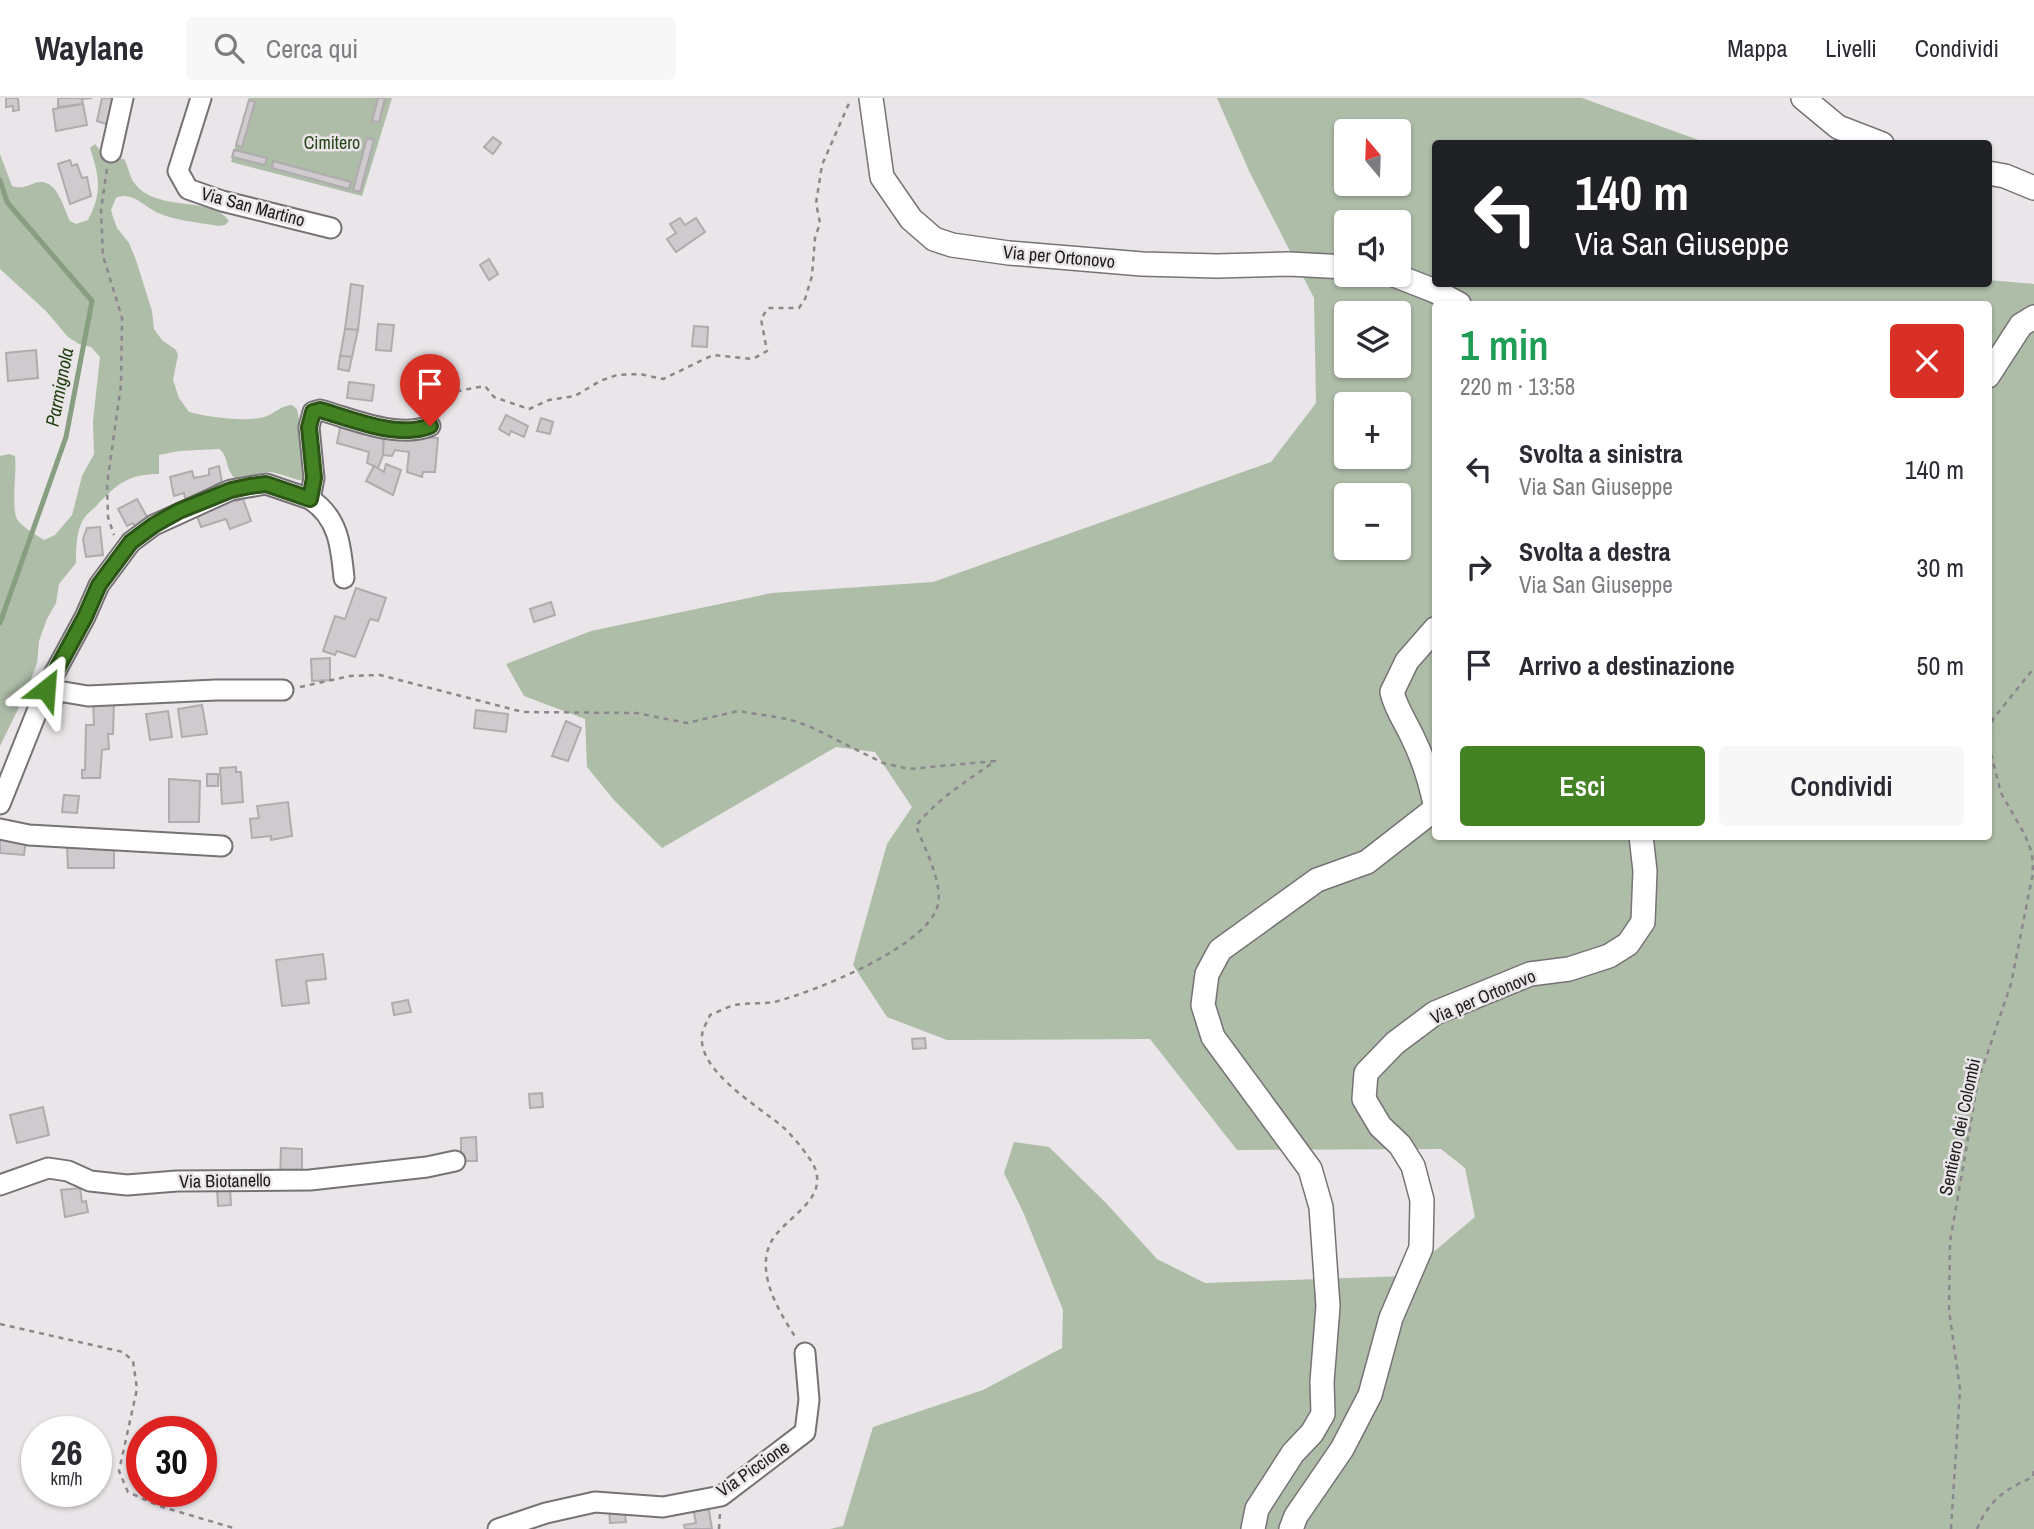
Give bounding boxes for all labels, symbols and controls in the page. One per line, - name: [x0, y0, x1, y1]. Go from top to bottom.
- search box: [186, 17, 676, 80]
- text: Waylane: [35, 26, 144, 70]
- icon: search: [210, 29, 248, 67]
- text: Cerca qui: [266, 31, 358, 66]
- text: Mappa: [1727, 32, 1787, 64]
- text: Livelli: [1825, 32, 1877, 64]
- text: Condividi: [1915, 32, 1999, 64]
- north arrow: [1334, 119, 1410, 196]
- map controls: [1334, 119, 1411, 560]
- park label: Cimitero: [304, 130, 360, 155]
- text: 140 m: [1575, 159, 1689, 225]
- icon: left: [1460, 168, 1551, 259]
- street label: Via San Martino: [198, 181, 308, 232]
- button: sound: [1334, 210, 1411, 287]
- text: Via San Giuseppe: [1575, 222, 1789, 265]
- street label: Via per Ortonovo: [1002, 239, 1116, 274]
- button: layers: [1334, 301, 1411, 378]
- text: 1 min: [1460, 317, 1549, 373]
- button: close: [1890, 324, 1964, 398]
- water label: Parmignola: [39, 345, 79, 429]
- pin: [400, 354, 460, 426]
- icon: arrive: [411, 365, 449, 403]
- text: 220 m · 13:58: [1460, 371, 1575, 402]
- button: +: [1334, 392, 1411, 469]
- text: Svolta a sinistra: [1519, 436, 1683, 471]
- icon: left: [1460, 450, 1498, 488]
- text: 140 m: [1905, 452, 1964, 487]
- text: Via San Giuseppe: [1519, 471, 1673, 502]
- button: −: [1334, 483, 1411, 560]
- text: Svolta a destra: [1519, 534, 1671, 569]
- icon: right: [1460, 548, 1498, 586]
- text: 30 m: [1917, 550, 1964, 585]
- text: Via San Giuseppe: [1519, 569, 1673, 600]
- icon: arrive: [1460, 646, 1498, 684]
- text: Arrivo a destinazione: [1519, 648, 1735, 683]
- text: 50 m: [1917, 648, 1964, 683]
- position arrow: [9, 652, 83, 726]
- button: Esci: [1460, 746, 1705, 826]
- button: Condividi: [1719, 746, 1964, 826]
- street label: Via per Ortonovo: [1426, 963, 1539, 1030]
- street label: Sentiero dei Colombi: [1933, 1056, 1986, 1198]
- street label: Via Biotanello: [179, 1167, 271, 1194]
- speed limit sign: 30: [126, 1416, 217, 1507]
- text: 26: [51, 1429, 82, 1476]
- street label: Via Piccione: [711, 1434, 794, 1503]
- text: km/h: [51, 1466, 83, 1491]

